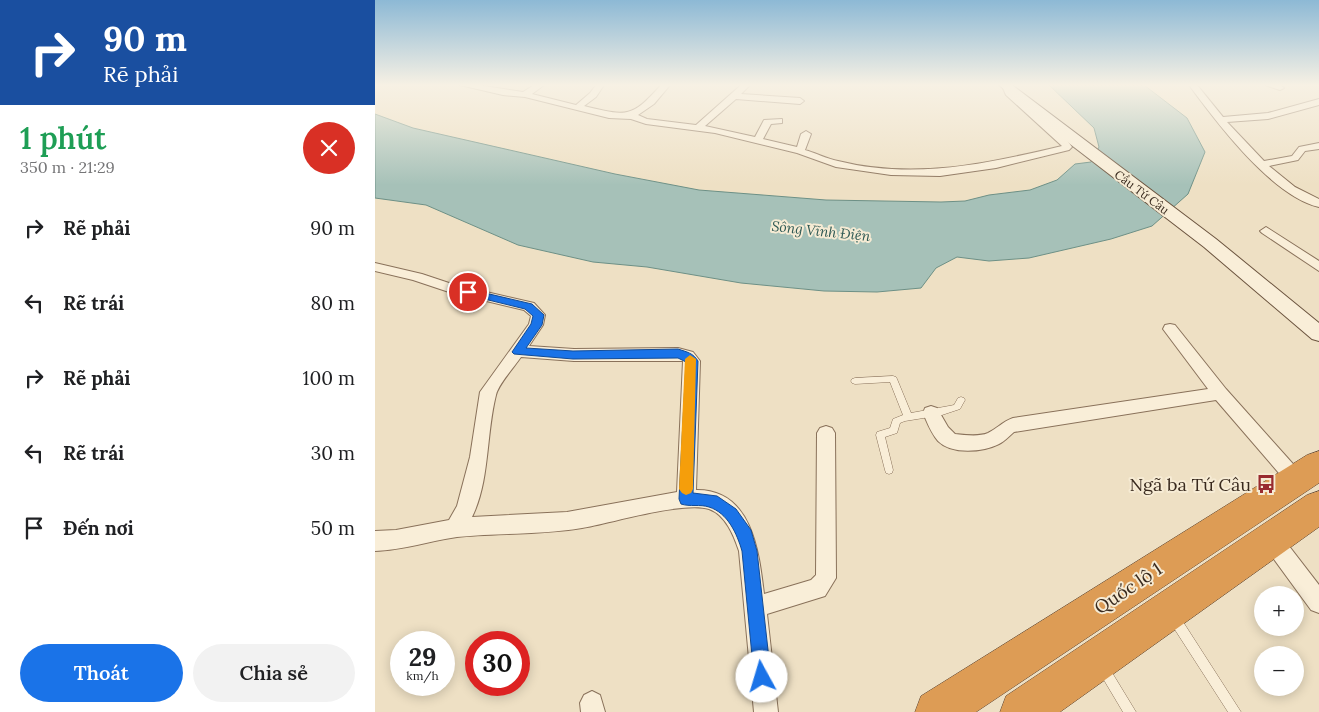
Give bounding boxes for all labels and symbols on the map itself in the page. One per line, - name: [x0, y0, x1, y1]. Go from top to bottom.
- street label: Cầu Tứ Câu: [1112, 167, 1172, 217]
- water label: Sông Vĩnh Điện: [771, 217, 872, 245]
- pin: [447, 271, 489, 313]
- place label: Ngã ba Tứ Câu: [1129, 473, 1251, 496]
- bus stop icon: Ngã ba Tứ Câu: [1255, 473, 1277, 495]
- street label: Quốc lộ 1: [1090, 557, 1166, 619]
- speed limit sign: 30: [465, 631, 530, 696]
- position arrow: [735, 650, 787, 702]

